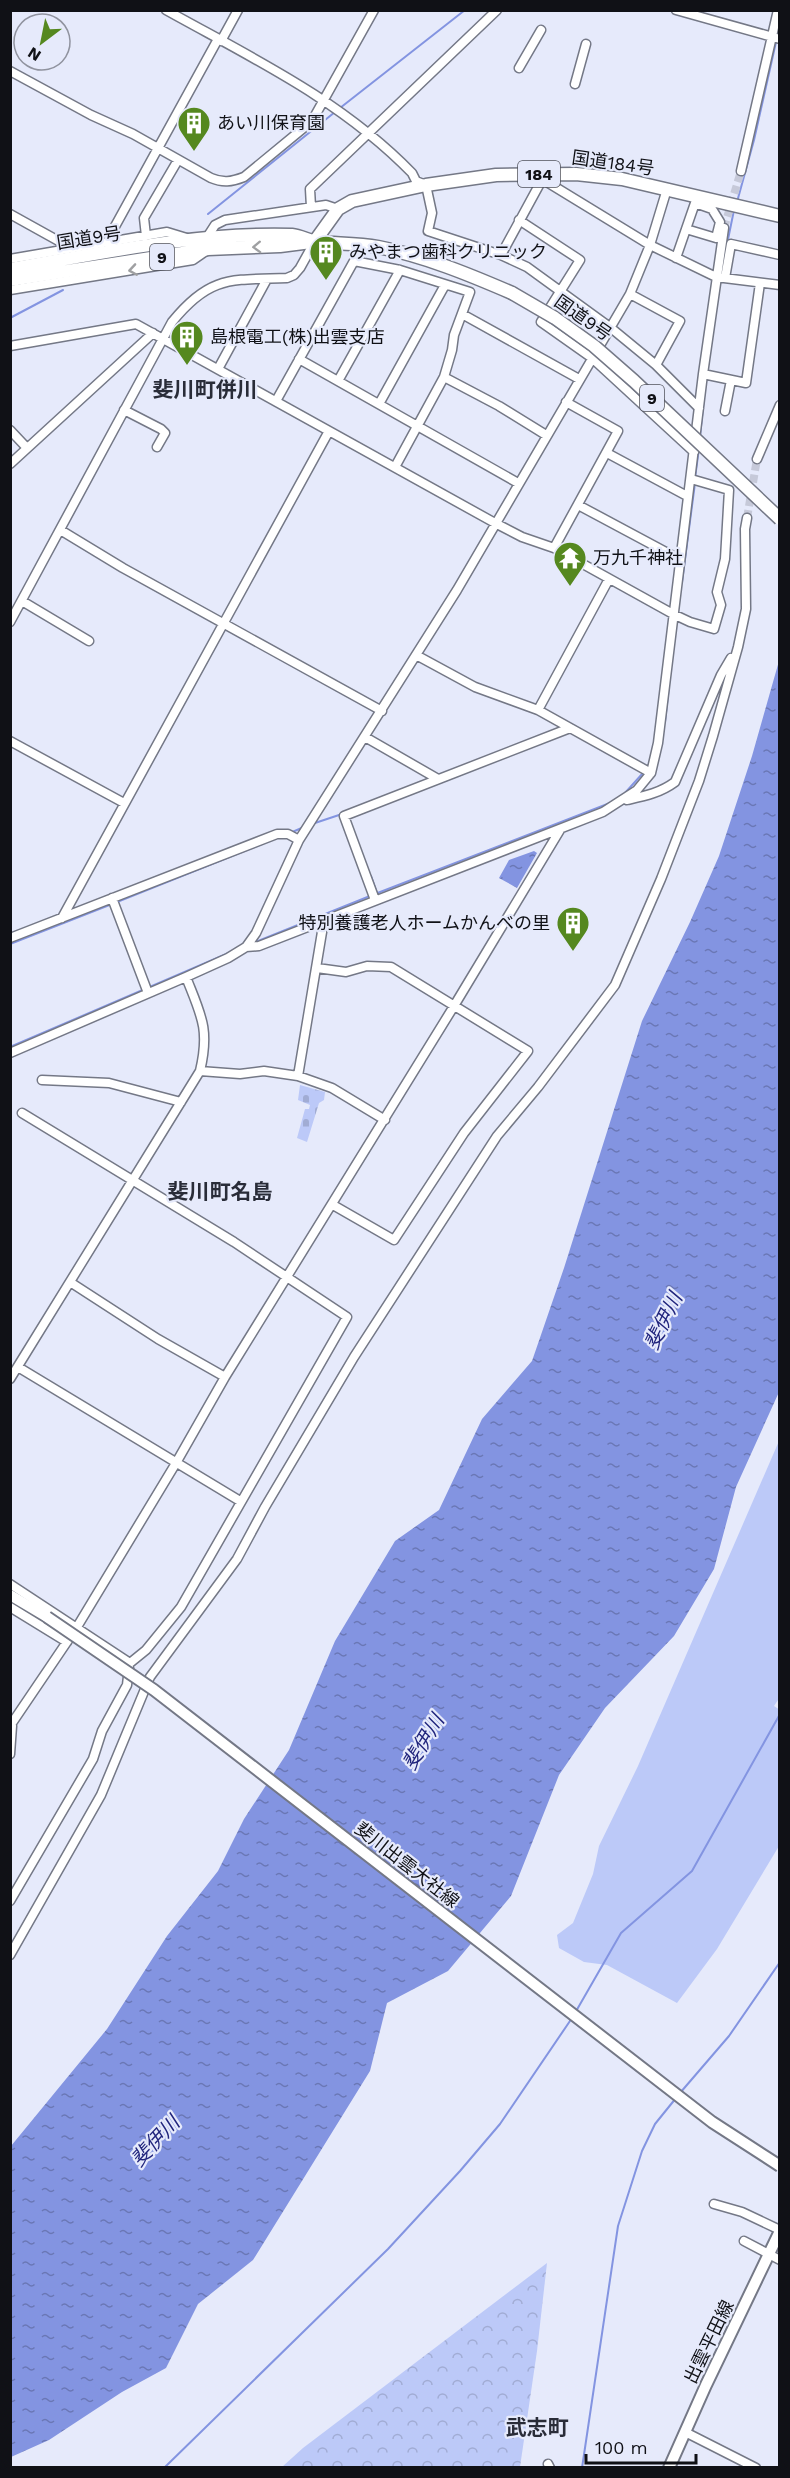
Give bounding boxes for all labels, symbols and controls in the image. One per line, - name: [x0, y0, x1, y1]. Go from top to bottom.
- north arrow: [12, 12, 72, 72]
- text: N: [24, 43, 44, 65]
- building icon: あい川保育園: [176, 105, 212, 152]
- place label: あい川保育園: [217, 112, 325, 133]
- street label: 国道184号: [570, 146, 656, 179]
- road number: 184: [518, 161, 560, 187]
- street label: 国道9号: [55, 222, 123, 253]
- building icon: みやまつ歯科クリニック: [308, 234, 344, 281]
- one-way arrow: [253, 241, 262, 254]
- place label: みやまつ歯科クリニック: [349, 241, 547, 262]
- road number: 9: [150, 244, 174, 270]
- one-way arrow: [129, 264, 138, 276]
- street label: 国道9号: [551, 290, 616, 345]
- building icon: 島根電工(株)出雲支店: [169, 319, 205, 366]
- place label: 島根電工(株)出雲支店: [210, 326, 385, 347]
- district label: 斐川町併川: [153, 377, 258, 402]
- road number: 9: [640, 385, 664, 411]
- temple icon: 万九千神社: [552, 540, 588, 587]
- place label: 万九千神社: [593, 547, 683, 568]
- building icon: 特別養護老人ホームかんべの里: [555, 905, 591, 952]
- place label: 特別養護老人ホームかんべの里: [299, 912, 550, 933]
- district label: 斐川町名島: [168, 1179, 273, 1204]
- water label: 斐伊川: [639, 1287, 688, 1353]
- water label: 斐伊川: [397, 1708, 450, 1774]
- street label: 斐川出雲大社線: [351, 1818, 463, 1912]
- water label: 斐伊川: [126, 2109, 186, 2171]
- street label: 出雲平田線: [679, 2297, 738, 2387]
- district label: 武志町: [506, 2415, 569, 2440]
- scale bar: [586, 2427, 696, 2465]
- text: 100 m: [595, 2437, 648, 2458]

